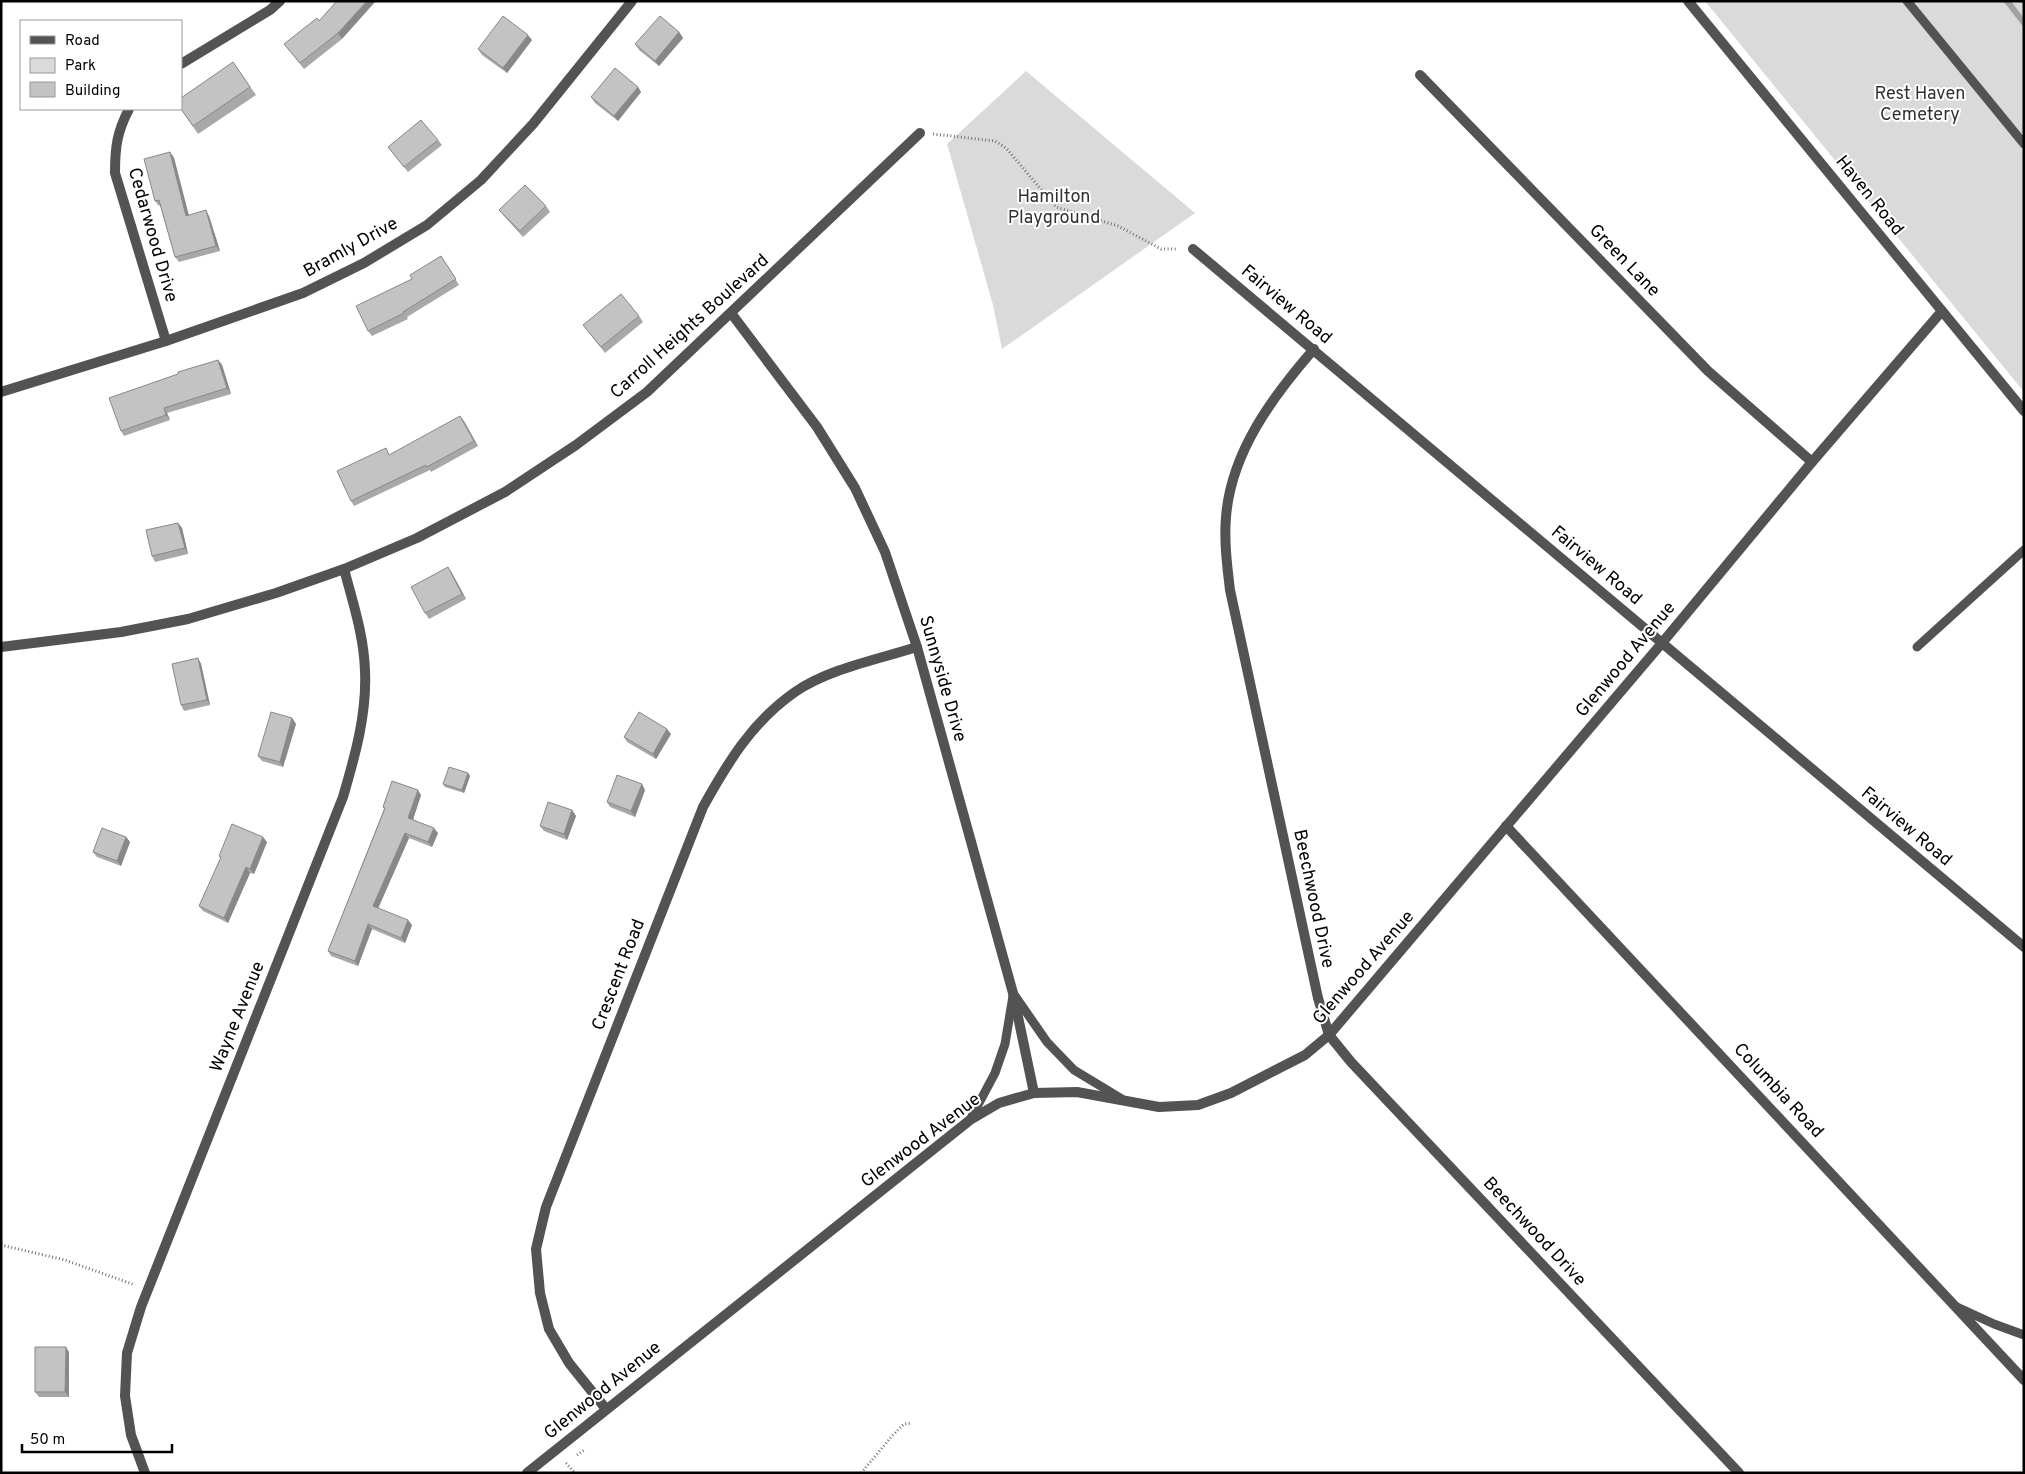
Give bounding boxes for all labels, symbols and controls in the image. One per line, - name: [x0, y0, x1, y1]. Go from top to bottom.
- legend: [20, 20, 182, 110]
- text: Road: [65, 32, 100, 51]
- text: Park: [65, 57, 96, 76]
- text: Building: [65, 82, 120, 101]
- park label: Rest Haven Cemetery: [1875, 83, 1965, 127]
- street label: Haven Road: [1830, 151, 1908, 241]
- street label: Cedarwood Drive: [122, 165, 182, 305]
- park label: Hamilton Playground: [1008, 186, 1100, 230]
- street label: Bramly Drive: [300, 213, 402, 283]
- street label: Green Lane: [1583, 220, 1665, 302]
- street label: Carroll Heights Boulevard: [606, 249, 774, 405]
- street label: Fairview Road: [1236, 260, 1336, 350]
- street label: Fairview Road: [1546, 521, 1646, 611]
- street label: Glenwood Avenue: [1571, 597, 1681, 723]
- street label: Sunnyside Drive: [913, 613, 971, 745]
- street label: Fairview Road: [1856, 782, 1956, 872]
- street label: Beechwood Drive: [1287, 828, 1339, 970]
- street label: Glenwood Avenue: [1308, 906, 1420, 1030]
- street label: Crescent Road: [587, 916, 651, 1034]
- street label: Wayne Avenue: [205, 958, 271, 1076]
- street label: Columbia Road: [1728, 1039, 1828, 1143]
- street label: Glenwood Avenue: [857, 1088, 985, 1194]
- street label: Beechwood Drive: [1477, 1172, 1591, 1292]
- street label: Glenwood Avenue: [540, 1337, 666, 1445]
- scale bar: [22, 1422, 172, 1454]
- text: 50 m: [30, 1431, 65, 1450]

